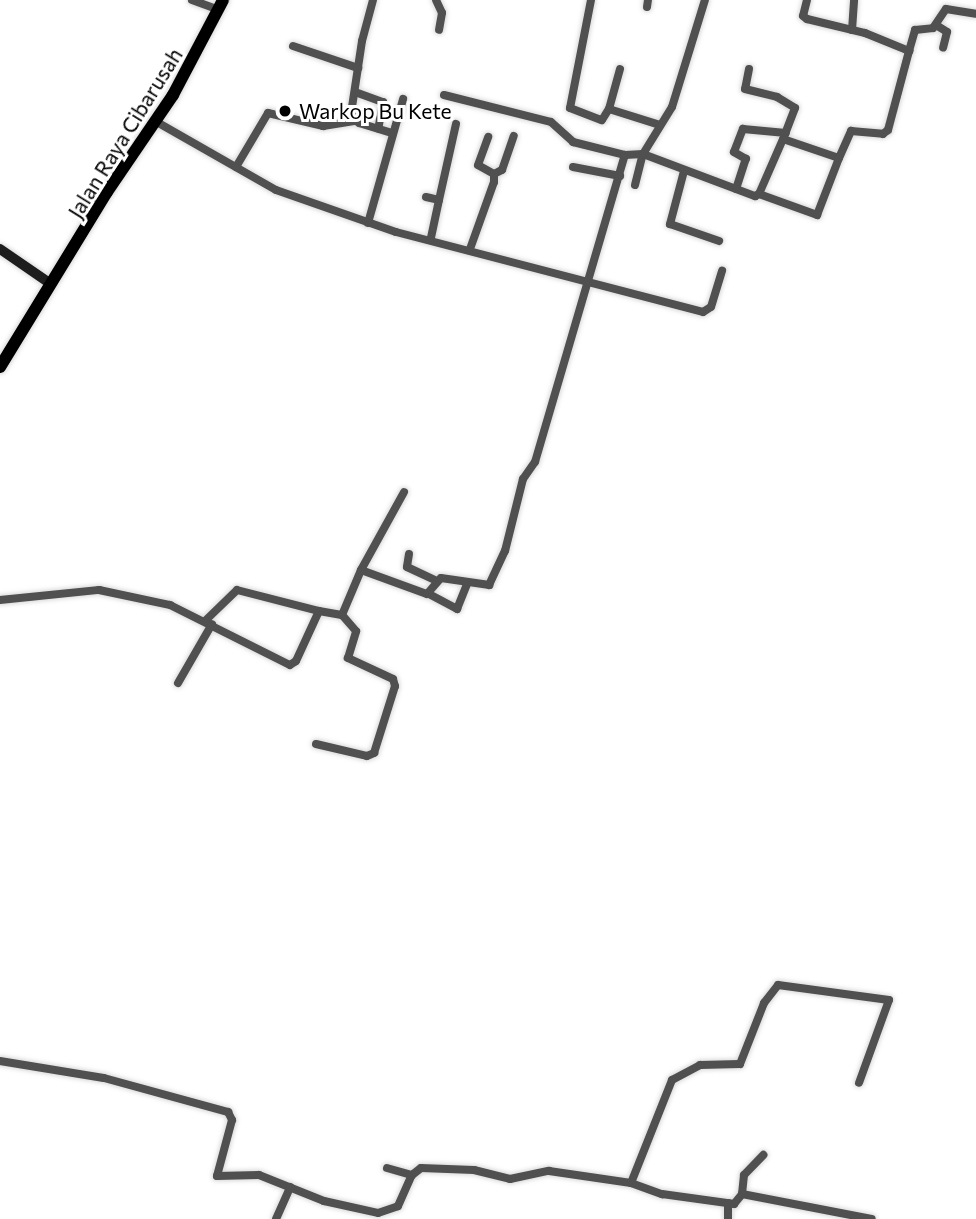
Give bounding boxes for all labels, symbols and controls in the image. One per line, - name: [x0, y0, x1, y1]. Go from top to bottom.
- street label: Jalan Raya Cibarusah: [62, 43, 188, 223]
- place label: Warkop Bu Kete: [299, 98, 452, 124]
- marker: Warkop Bu Kete: [277, 103, 293, 119]

